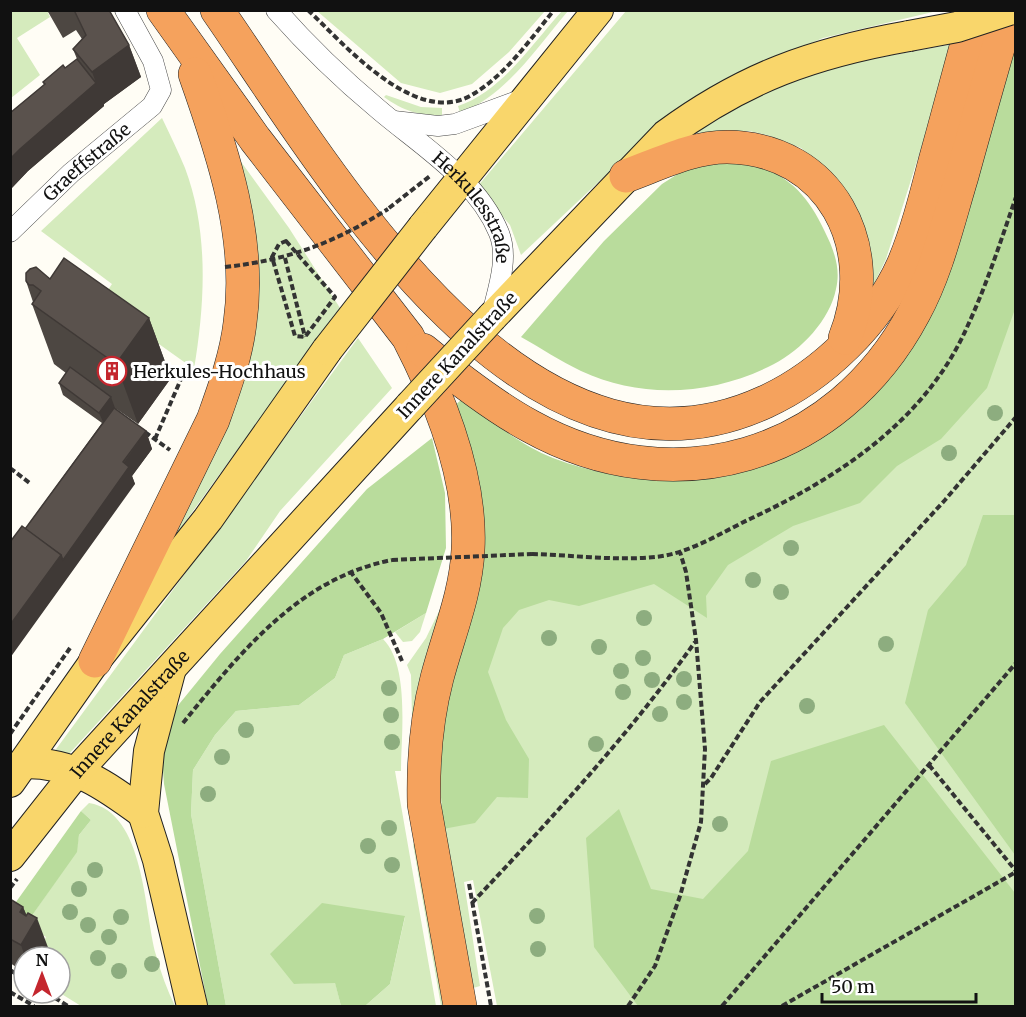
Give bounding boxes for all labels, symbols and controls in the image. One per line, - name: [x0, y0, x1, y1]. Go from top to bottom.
- street label: Graeffstraße: [38, 117, 135, 206]
- street label: Herkulesstraße: [428, 146, 515, 264]
- street label: Innere Kanalstraße: [392, 287, 522, 423]
- building icon: Herkules-Hochhaus: [96, 355, 128, 387]
- place label: Herkules-Hochhaus: [133, 360, 306, 383]
- street label: Innere Kanalstraße: [65, 645, 194, 782]
- north arrow: [12, 945, 72, 1005]
- text: N: [36, 950, 49, 970]
- scale bar: [822, 966, 976, 1004]
- text: 50 m: [831, 975, 875, 998]

